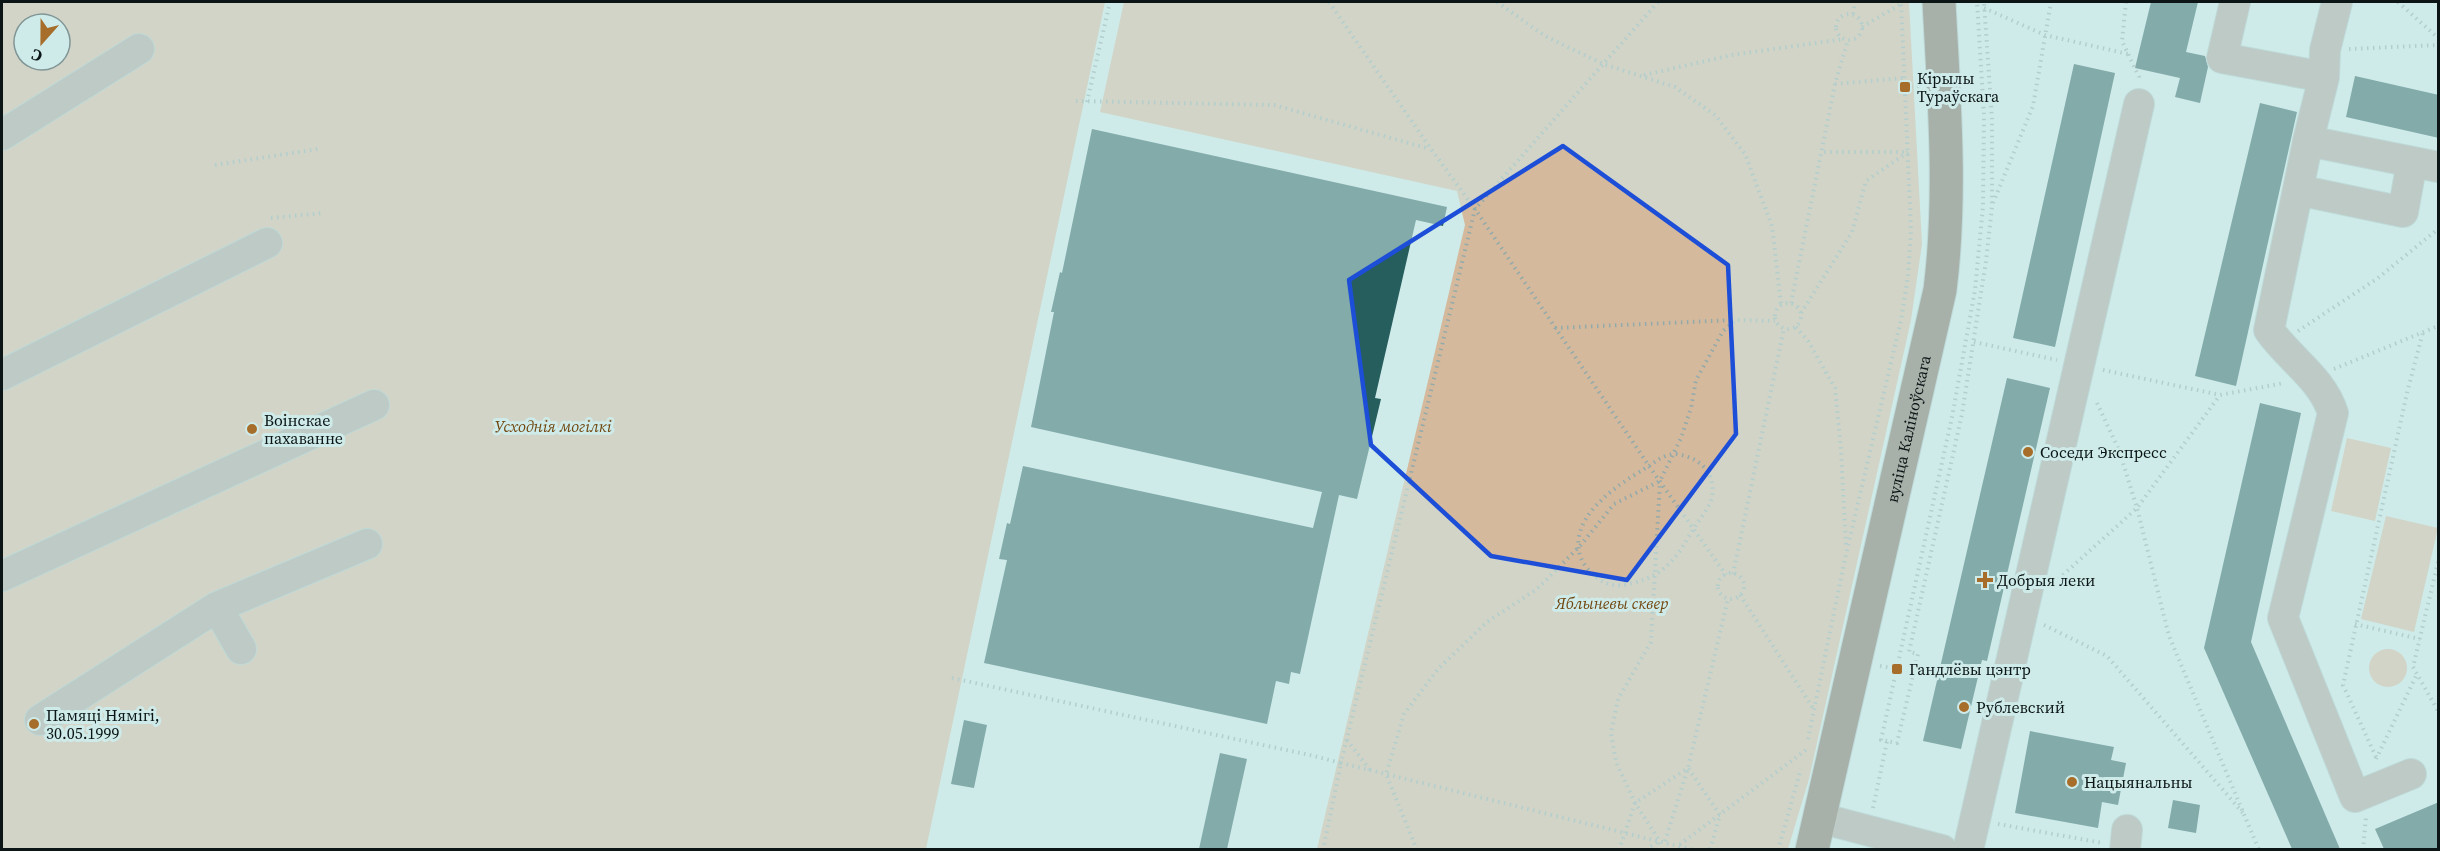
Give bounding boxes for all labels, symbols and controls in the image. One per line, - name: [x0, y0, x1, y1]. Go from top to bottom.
- north arrow: [12, 12, 72, 72]
- text: С: [28, 44, 45, 68]
- place label: Кірылы Тураўскага: [1917, 67, 2000, 107]
- marker: Кірылы Тураўскага: [1898, 80, 1912, 94]
- street label: вуліца Каліноўскага: [1881, 352, 1936, 505]
- place label: Воінскае пахаванне: [264, 409, 343, 449]
- park label: Усходнія могілкі: [494, 415, 612, 437]
- marker: Воінскае пахаванне: [245, 422, 259, 436]
- place label: Соседи Экспресс: [2040, 441, 2167, 463]
- marker: Соседи Экспресс: [2021, 445, 2035, 459]
- place label: Добрыя леки: [1997, 569, 2095, 591]
- marker: Добрыя леки: [1978, 573, 1992, 587]
- park label: Яблыневы сквер: [1555, 592, 1668, 614]
- place label: Гандлёвы цэнтр: [1909, 658, 2031, 680]
- marker: Гандлёвы цэнтр: [1890, 662, 1904, 676]
- place label: Рублевский: [1976, 696, 2065, 718]
- marker: Рублевский: [1957, 700, 1971, 714]
- place label: Памяці Нямігі, 30.05.1999: [46, 704, 159, 744]
- marker: Памяці Нямігі, 30.05.1999: [27, 717, 41, 731]
- place label: Нацыянальны: [2084, 771, 2193, 793]
- marker: Нацыянальны: [2065, 775, 2079, 789]

